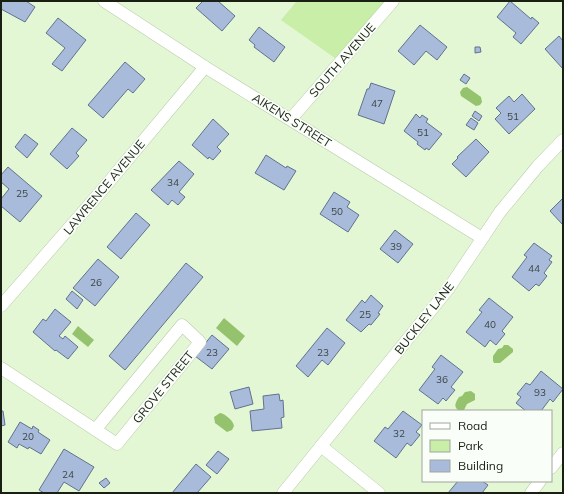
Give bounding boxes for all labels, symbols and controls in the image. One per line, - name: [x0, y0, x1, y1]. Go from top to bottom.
- street label: SOUTH AVENUE: [306, 20, 378, 100]
- street label: AIKENS STREET: [250, 90, 335, 151]
- house number: 47: [371, 97, 383, 110]
- house number: 51: [507, 110, 519, 123]
- house number: 51: [417, 126, 429, 139]
- street label: LAWRENCE AVENUE: [60, 137, 148, 237]
- house number: 34: [167, 176, 179, 189]
- house number: 25: [16, 187, 28, 200]
- house number: 50: [331, 205, 343, 218]
- house number: 39: [390, 240, 402, 253]
- house number: 44: [528, 262, 540, 275]
- house number: 26: [90, 276, 102, 289]
- street label: BUCKLEY LANE: [391, 279, 457, 357]
- house number: 25: [359, 308, 371, 321]
- house number: 40: [484, 318, 496, 331]
- house number: 23: [206, 346, 218, 359]
- house number: 23: [317, 346, 329, 359]
- street label: GROVE STREET: [129, 347, 197, 426]
- house number: 36: [436, 373, 448, 386]
- house number: 93: [534, 386, 546, 399]
- legend: [422, 410, 552, 482]
- text: Road: [458, 418, 487, 433]
- house number: 32: [393, 427, 405, 440]
- house number: 20: [22, 430, 34, 443]
- text: Park: [458, 438, 484, 453]
- text: Building: [458, 458, 503, 473]
- house number: 24: [62, 468, 74, 481]

